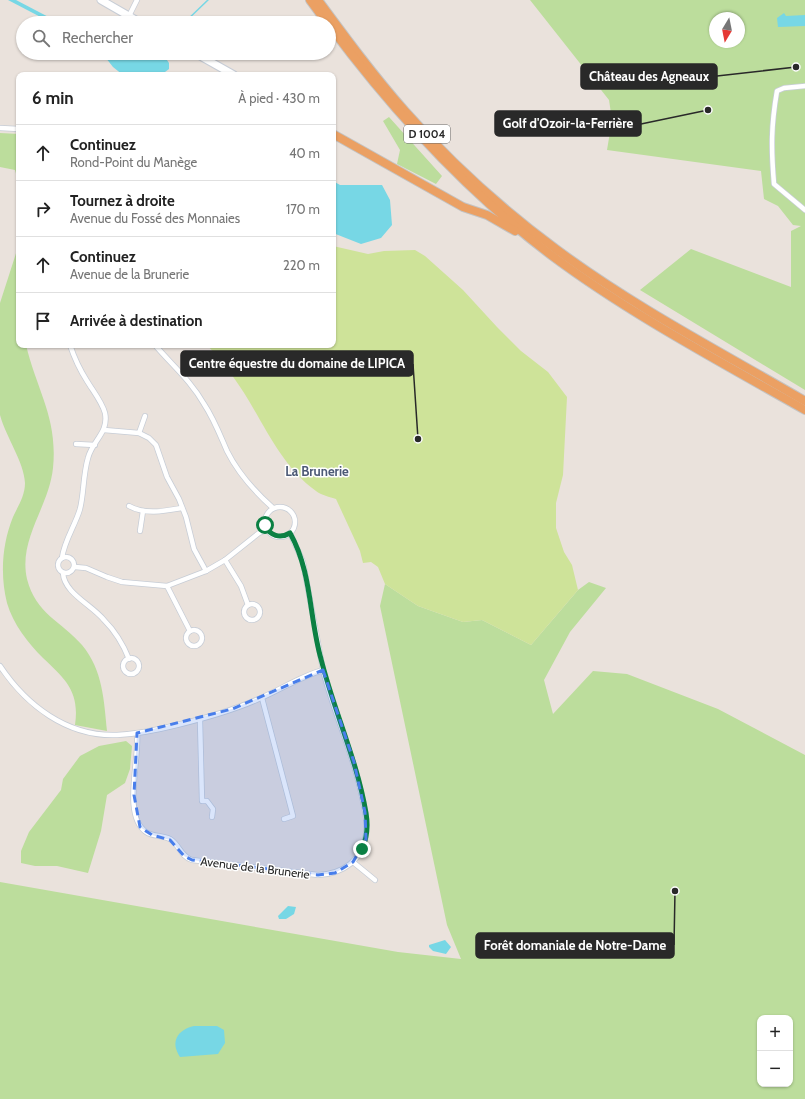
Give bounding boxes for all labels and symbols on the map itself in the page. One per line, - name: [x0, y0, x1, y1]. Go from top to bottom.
- north arrow: [709, 12, 745, 48]
- callout: Château des Agneaux: [581, 64, 717, 89]
- text: Château des Agneaux: [589, 68, 710, 84]
- callout: Golf d'Ozoir-la-Ferrière: [495, 111, 641, 136]
- text: Golf d'Ozoir-la-Ferrière: [503, 115, 633, 131]
- road number: D 1004: [404, 125, 450, 143]
- callout: Centre équestre du domaine de LIPICA: [181, 351, 413, 376]
- text: Centre équestre du domaine de LIPICA: [189, 355, 406, 371]
- district label: La Brunerie: [285, 463, 349, 479]
- route start: [256, 516, 274, 534]
- route end: [353, 840, 371, 858]
- street label: Avenue de la Brunerie: [200, 853, 311, 882]
- callout: Forêt domaniale de Notre-Dame: [476, 933, 674, 958]
- text: Forêt domaniale de Notre-Dame: [484, 937, 666, 953]

